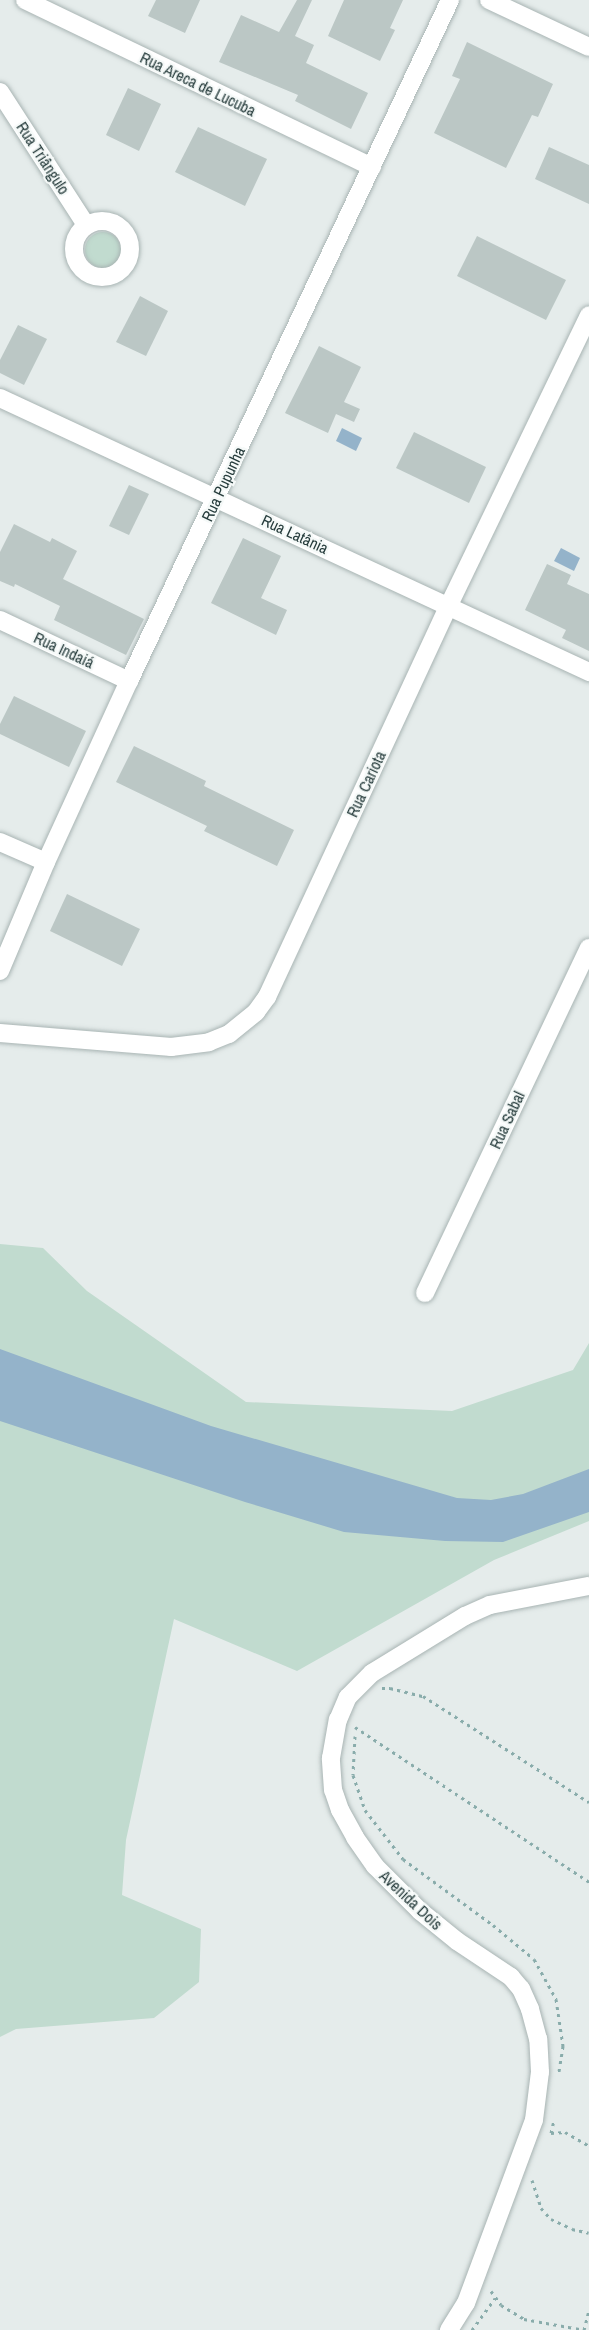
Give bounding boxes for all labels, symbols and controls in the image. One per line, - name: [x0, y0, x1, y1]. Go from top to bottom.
- street label: Rua Areca de Lucuba: [137, 48, 259, 120]
- street label: Rua Triângulo: [12, 118, 74, 198]
- street label: Rua Pupunha: [197, 444, 249, 524]
- street label: Rua Latânia: [259, 510, 331, 558]
- street label: Rua Indaiá: [31, 628, 97, 672]
- street label: Rua Cariota: [342, 748, 390, 820]
- street label: Rua Sabal: [485, 1088, 529, 1152]
- street label: Avenida Dois: [376, 1866, 446, 1934]

